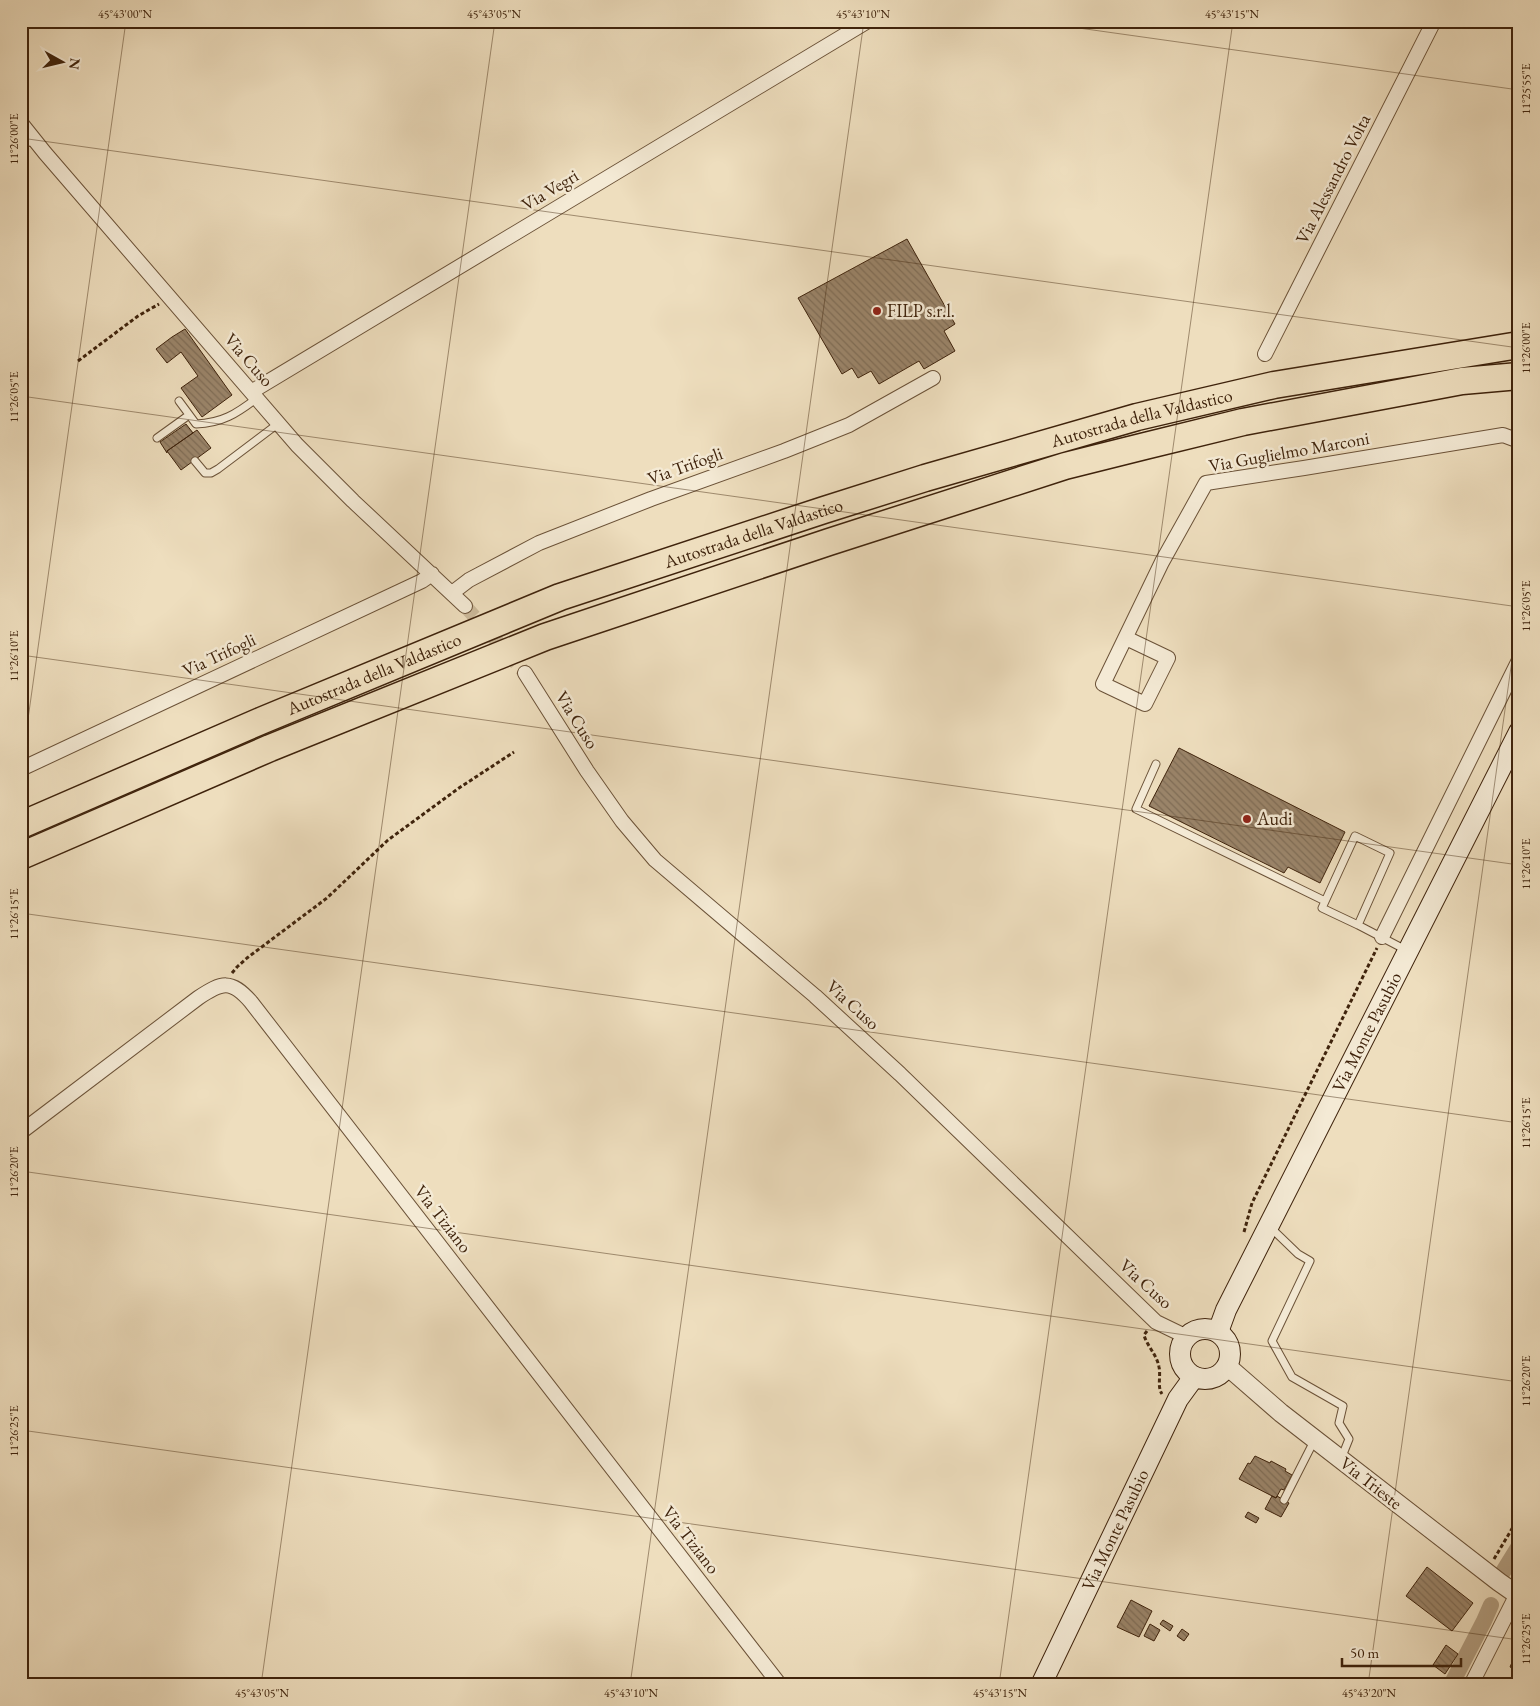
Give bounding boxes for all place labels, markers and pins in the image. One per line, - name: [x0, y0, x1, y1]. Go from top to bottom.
- place label: FILP s.r.l.: [887, 299, 955, 322]
- marker: FILP s.r.l.: [871, 305, 883, 317]
- place label: Audi: [1256, 807, 1293, 830]
- marker: Audi: [1241, 813, 1253, 825]

